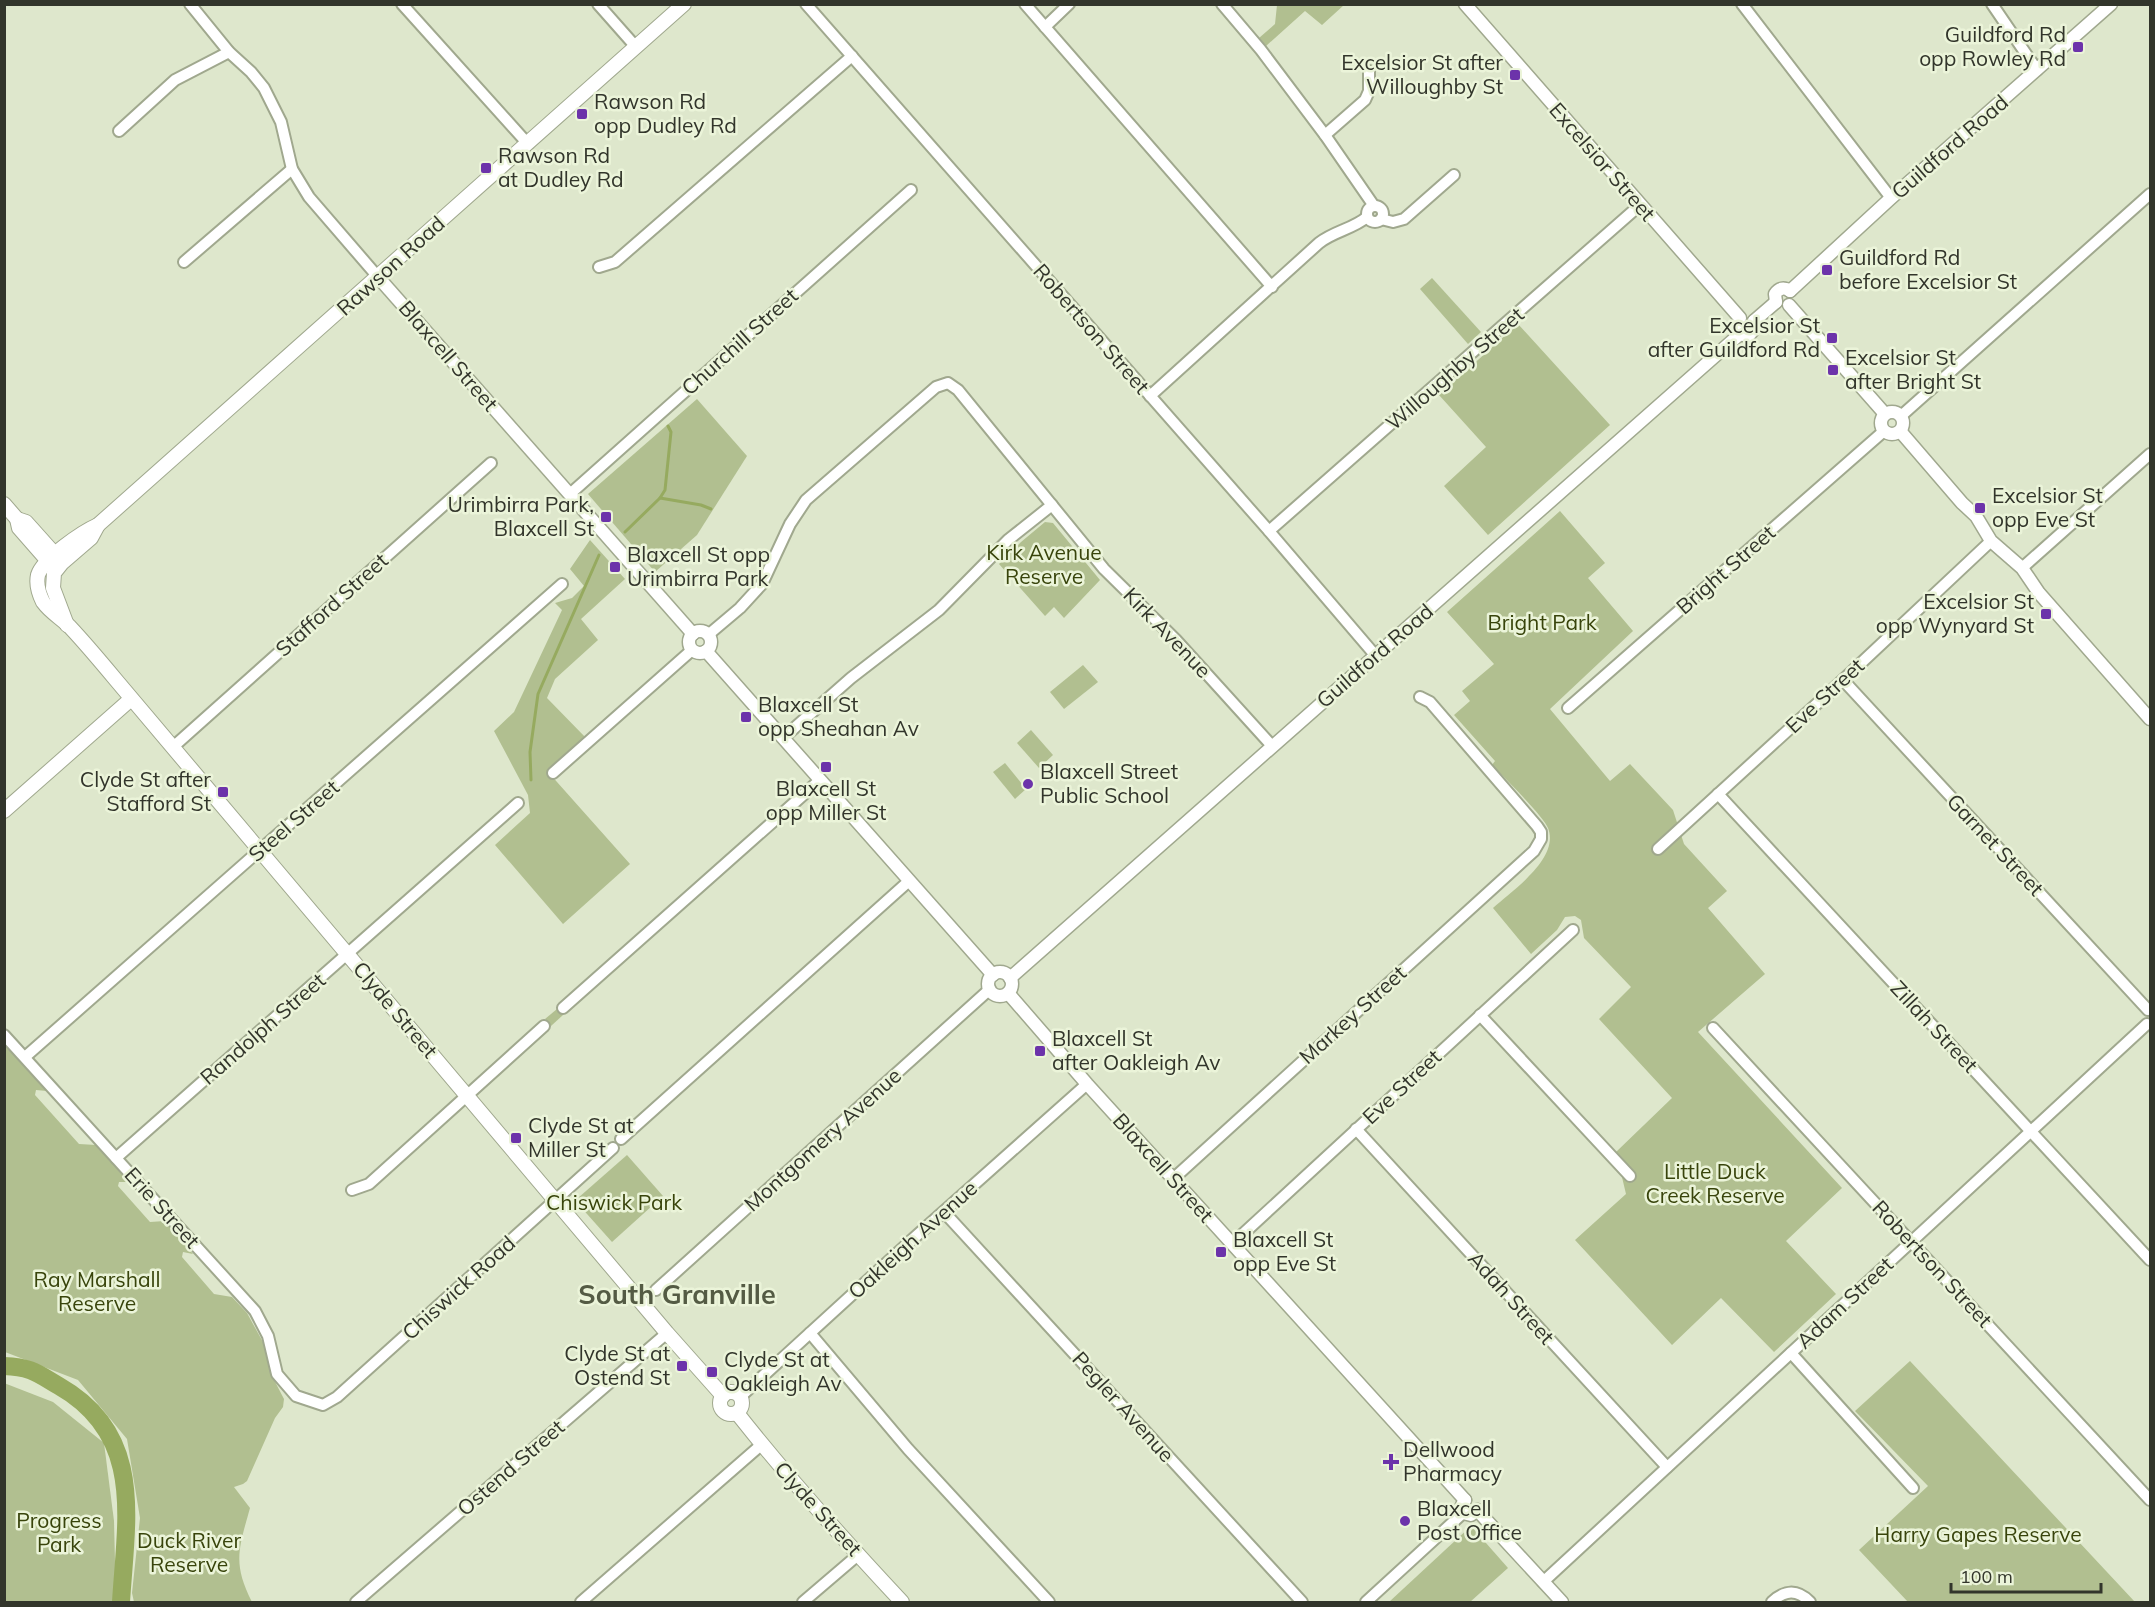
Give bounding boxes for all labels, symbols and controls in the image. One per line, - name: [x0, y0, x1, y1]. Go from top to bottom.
- place label: Guildford Rd opp Rowley Rd: [1919, 21, 2066, 71]
- marker: Guildford Rd opp Rowley Rd: [2071, 40, 2085, 54]
- place label: Excelsior St after Willoughby St: [1341, 49, 1503, 99]
- marker: Excelsior St after Willoughby St: [1508, 68, 1522, 82]
- place label: Rawson Rd opp Dudley Rd: [594, 88, 737, 138]
- street label: Guildford Road: [1886, 89, 2013, 204]
- street label: Excelsior Street: [1544, 97, 1661, 226]
- marker: Rawson Rd opp Dudley Rd: [575, 107, 589, 121]
- place label: Rawson Rd at Dudley Rd: [498, 142, 624, 192]
- marker: Rawson Rd at Dudley Rd: [479, 161, 493, 175]
- street label: Rawson Road: [331, 210, 450, 321]
- place label: Guildford Rd before Excelsior St: [1839, 244, 2017, 294]
- street label: Robertson Street: [1028, 258, 1155, 399]
- marker: Guildford Rd before Excelsior St: [1820, 263, 1834, 277]
- street label: Churchill Street: [676, 282, 803, 400]
- street label: Blaxcell Street: [394, 295, 504, 416]
- street label: Willoughby Street: [1380, 301, 1529, 435]
- place label: Excelsior St after Guildford Rd: [1648, 312, 1820, 362]
- marker: Excelsior St after Guildford Rd: [1825, 331, 1839, 345]
- place label: Excelsior St after Bright St: [1845, 344, 1981, 394]
- marker: Excelsior St after Bright St: [1826, 363, 1840, 377]
- place label: Excelsior St opp Eve St: [1992, 482, 2103, 532]
- place label: Urimbirra Park, Blaxcell St: [448, 491, 594, 541]
- marker: Excelsior St opp Eve St: [1973, 501, 1987, 515]
- marker: Urimbirra Park, Blaxcell St: [599, 510, 613, 524]
- street label: Bright Street: [1670, 519, 1780, 619]
- park label: Kirk Avenue Reserve: [986, 539, 1102, 589]
- place label: Blaxcell St opp Urimbirra Park: [627, 541, 770, 591]
- street label: Stafford Street: [270, 547, 393, 661]
- marker: Blaxcell St opp Urimbirra Park: [608, 560, 622, 574]
- street label: Kirk Avenue: [1118, 582, 1217, 683]
- place label: Excelsior St opp Wynyard St: [1876, 588, 2034, 638]
- street label: Guildford Road: [1311, 598, 1438, 713]
- marker: Excelsior St opp Wynyard St: [2039, 607, 2053, 621]
- park label: Bright Park: [1488, 609, 1597, 635]
- street label: Eve Street: [1780, 652, 1869, 738]
- place label: Blaxcell St opp Sheahan Av: [758, 691, 919, 741]
- marker: Blaxcell St opp Sheahan Av: [739, 710, 753, 724]
- place label: Blaxcell Street Public School: [1040, 758, 1178, 808]
- marker: Blaxcell St opp Miller St: [819, 760, 833, 774]
- place label: Clyde St after Stafford St: [80, 766, 211, 816]
- street label: Steel Street: [243, 774, 344, 867]
- place label: Blaxcell St opp Miller St: [766, 775, 886, 825]
- marker: Blaxcell Street Public School: [1021, 777, 1035, 791]
- marker: Clyde St after Stafford St: [216, 785, 230, 799]
- street label: Garnet Street: [1942, 788, 2050, 901]
- street label: Clyde Street: [348, 956, 444, 1063]
- street label: Markey Street: [1294, 959, 1411, 1069]
- street label: Randolph Street: [194, 967, 330, 1090]
- street label: Zillah Street: [1886, 975, 1984, 1078]
- place label: Blaxcell St after Oakleigh Av: [1052, 1025, 1221, 1075]
- street label: Eve Street: [1357, 1043, 1446, 1129]
- marker: Blaxcell St after Oakleigh Av: [1033, 1044, 1047, 1058]
- street label: Montgomery Avenue: [739, 1062, 906, 1217]
- street label: Blaxcell Street: [1108, 1107, 1220, 1227]
- place label: Clyde St at Miller St: [528, 1112, 634, 1162]
- marker: Clyde St at Miller St: [509, 1131, 523, 1145]
- park label: Little Duck Creek Reserve: [1645, 1158, 1785, 1208]
- street label: Erie Street: [120, 1161, 206, 1253]
- street label: Oakleigh Avenue: [842, 1175, 982, 1304]
- park label: Chiswick Park: [546, 1189, 682, 1215]
- street label: Robertson Street: [1867, 1194, 1998, 1332]
- place label: Blaxcell St opp Eve St: [1233, 1226, 1336, 1276]
- street label: Chiswick Road: [396, 1230, 520, 1345]
- marker: Blaxcell St opp Eve St: [1214, 1245, 1228, 1259]
- street label: Adah Street: [1463, 1245, 1560, 1349]
- street label: Adam Street: [1791, 1251, 1898, 1354]
- park label: Ray Marshall Reserve: [33, 1266, 161, 1316]
- district label: South Granville: [578, 1277, 776, 1311]
- place label: Clyde St at Ostend St: [564, 1340, 670, 1390]
- place label: Clyde St at Oakleigh Av: [724, 1346, 842, 1396]
- street label: Pegler Avenue: [1067, 1346, 1180, 1467]
- marker: Clyde St at Ostend St: [675, 1359, 689, 1373]
- marker: Clyde St at Oakleigh Av: [705, 1365, 719, 1379]
- street label: Ostend Street: [451, 1414, 569, 1521]
- place label: Dellwood Pharmacy: [1403, 1436, 1502, 1486]
- marker: Dellwood Pharmacy: [1384, 1455, 1398, 1469]
- street label: Clyde Street: [770, 1456, 868, 1561]
- place label: Blaxcell Post Office: [1417, 1495, 1522, 1545]
- park label: Progress Park: [16, 1507, 102, 1557]
- marker: Blaxcell Post Office: [1398, 1514, 1412, 1528]
- park label: Harry Gapes Reserve: [1874, 1521, 2082, 1547]
- park label: Duck River Reserve: [137, 1527, 241, 1577]
- scale bar: [1951, 1556, 2101, 1594]
- text: 100 m: [1960, 1565, 2013, 1588]

